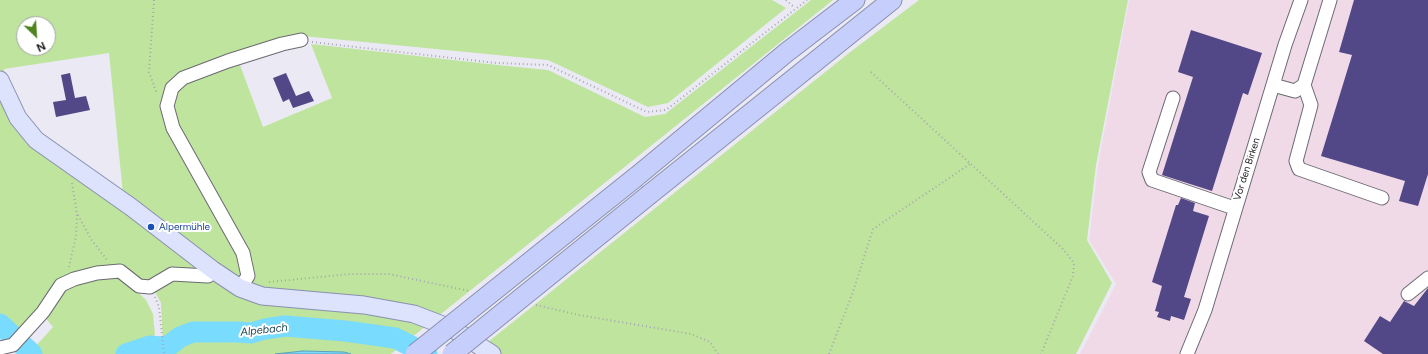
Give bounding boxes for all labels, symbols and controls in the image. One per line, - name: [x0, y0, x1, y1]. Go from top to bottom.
- north arrow: [16, 16, 56, 56]
- text: N: [34, 39, 47, 54]
- street label: Vor den Birken: [1231, 136, 1263, 202]
- place label: Alpermühle: [159, 221, 210, 233]
- marker: Alpermühle: [146, 222, 156, 232]
- water label: Alpebach: [240, 321, 288, 339]

